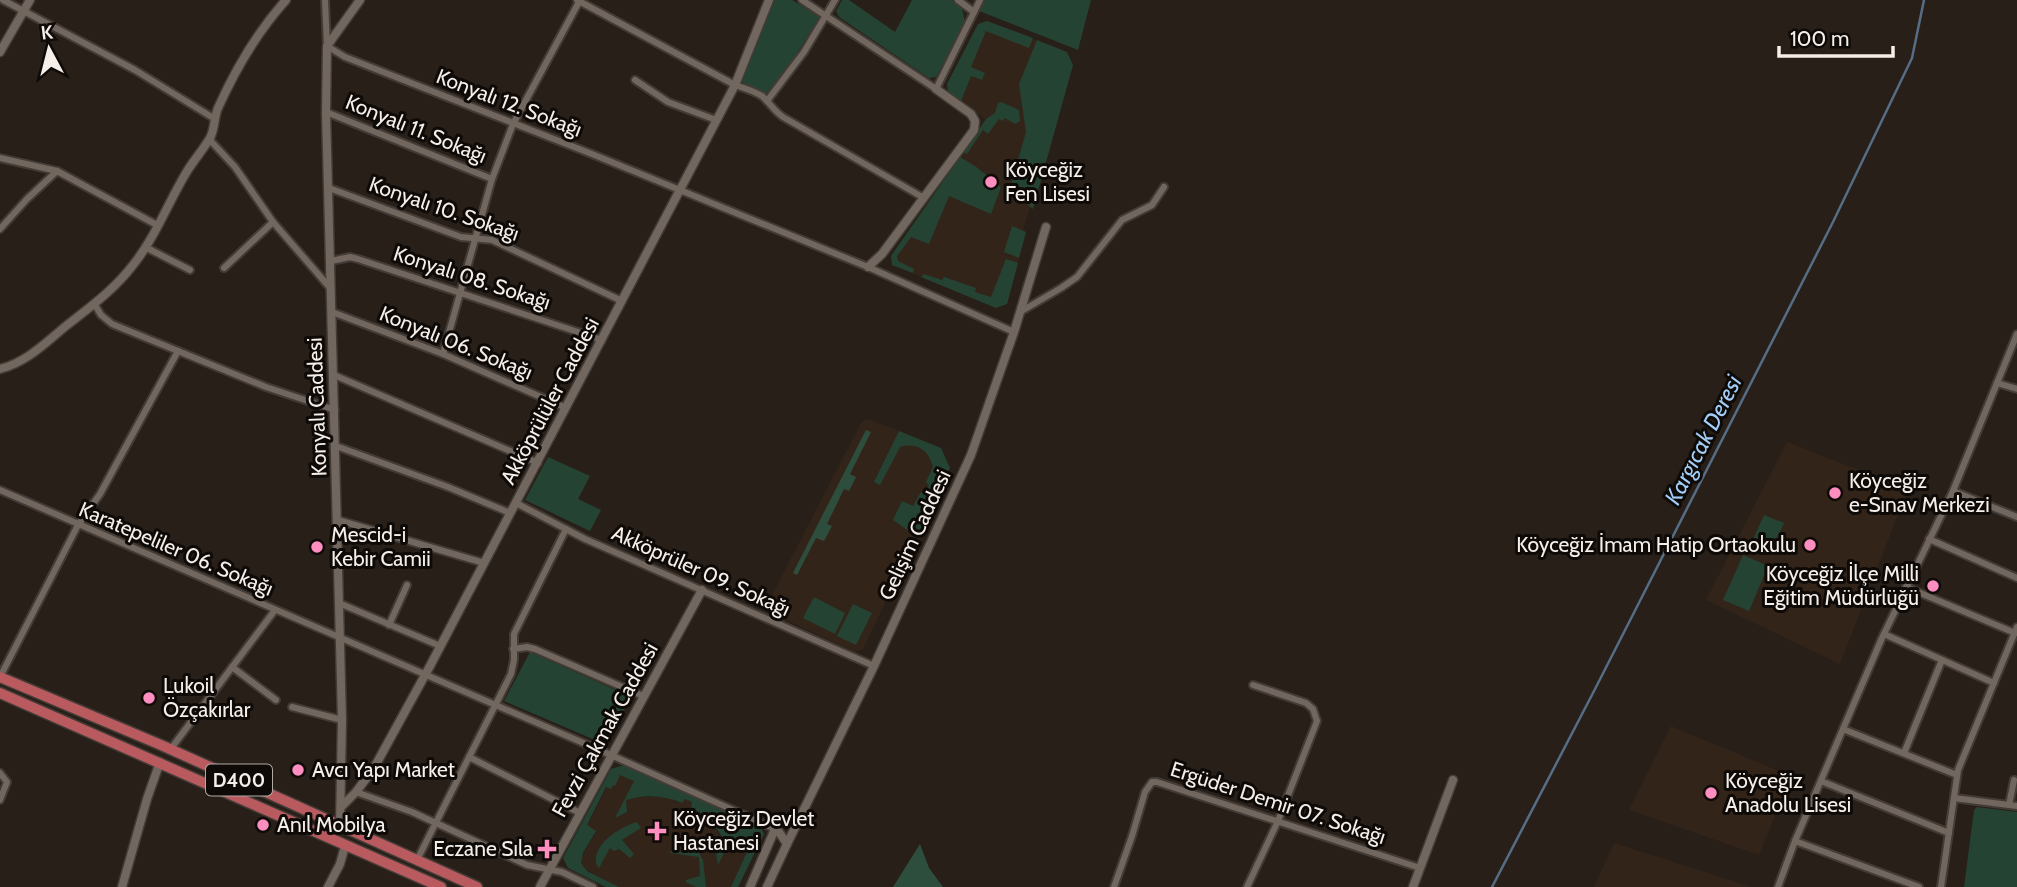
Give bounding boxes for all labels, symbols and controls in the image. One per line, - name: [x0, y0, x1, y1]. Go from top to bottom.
- north arrow: [14, 14, 84, 84]
- scale bar: [1779, 14, 1893, 58]
- text: K: [40, 20, 54, 45]
- text: 100 m: [1790, 26, 1849, 51]
- street label: Konyalı 12. Sokağı: [433, 63, 586, 142]
- street label: Konyalı 11. Sokağı: [342, 89, 490, 168]
- place label: Köyceğiz Fen Lisesi: [1005, 157, 1090, 206]
- street label: Konyalı 10. Sokağı: [366, 171, 523, 246]
- marker: Köyceğiz Fen Lisesi: [983, 174, 999, 190]
- street label: Konyalı 08. Sokağı: [391, 240, 554, 315]
- street label: Konyalı 06. Sokağı: [376, 300, 536, 385]
- street label: Akköprülüler Caddesi: [495, 313, 604, 488]
- street label: Konyalı Caddesi: [302, 337, 331, 477]
- water label: Kargıcak Deresi: [1658, 370, 1748, 509]
- street label: Gelişim Caddesi: [873, 466, 956, 604]
- place label: Köyceğiz e-Sınav Merkezi: [1849, 468, 1990, 517]
- marker: Köyceğiz e-Sınav Merkezi: [1827, 485, 1843, 501]
- street label: Karatepeliler 06. Sokağı: [75, 496, 277, 601]
- street label: Akköprüler 09. Sokağı: [608, 520, 794, 621]
- place label: Mescid-i Kebir Camii: [331, 522, 431, 571]
- place label: Köyceğiz İmam Hatip Ortaokulu: [1516, 532, 1796, 557]
- marker: Köyceğiz İmam Hatip Ortaokulu: [1802, 537, 1818, 553]
- marker: Mescid-i Kebir Camii: [309, 539, 325, 555]
- place label: Köyceğiz İlçe Milli Eğitim Müdürlüğü: [1763, 561, 1919, 610]
- marker: Köyceğiz İlçe Milli Eğitim Müdürlüğü: [1925, 578, 1941, 594]
- street label: Fevzi Çakmak Caddesi: [546, 638, 663, 821]
- place label: Lukoil Özçakırlar: [163, 673, 251, 722]
- marker: Lukoil Özçakırlar: [141, 690, 157, 706]
- street label: Ergüder Demir 07. Sokağı: [1167, 756, 1389, 849]
- place label: Avcı Yapı Market: [312, 757, 455, 782]
- marker: Avcı Yapı Market: [290, 762, 306, 778]
- road number: D400: [206, 764, 272, 796]
- place label: Köyceğiz Anadolu Lisesi: [1725, 768, 1851, 817]
- marker: Köyceğiz Anadolu Lisesi: [1703, 785, 1719, 801]
- place label: Köyceğiz Devlet Hastanesi: [673, 806, 814, 855]
- place label: Anıl Mobilya: [277, 812, 386, 837]
- marker: Anıl Mobilya: [255, 817, 271, 833]
- marker: Köyceğiz Devlet Hastanesi: [647, 821, 667, 841]
- place label: Eczane Sıla: [433, 836, 533, 861]
- marker: Eczane Sıla: [539, 841, 555, 857]

